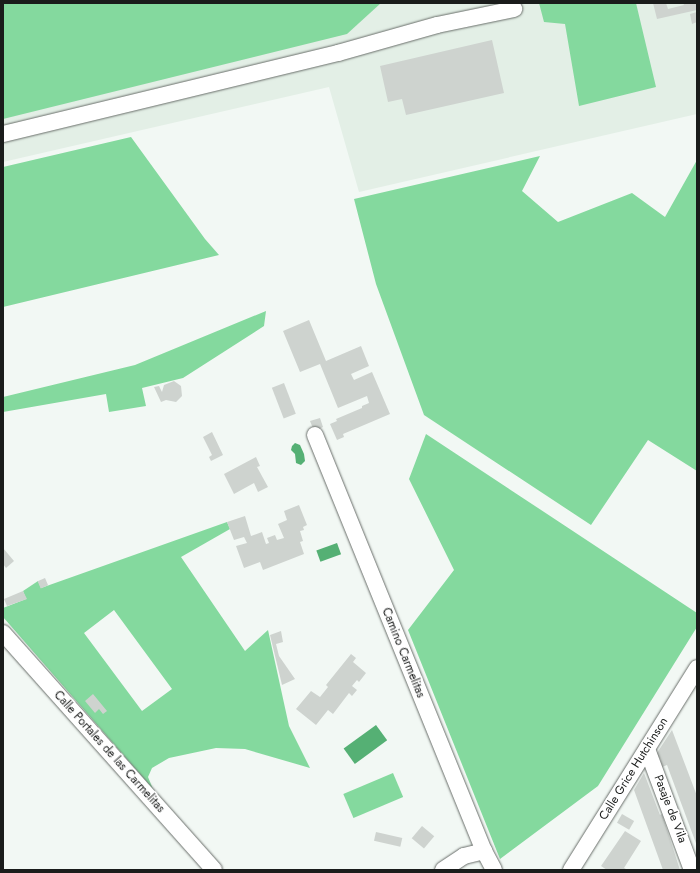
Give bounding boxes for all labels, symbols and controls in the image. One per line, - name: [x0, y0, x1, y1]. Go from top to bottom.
- street label: Camino Carmelitas: [378, 606, 428, 700]
- street label: Calle Portales de las Carmelitas: [51, 688, 167, 816]
- street label: Calle Grice Hutchinson: [597, 715, 671, 823]
- street label: Pasaje de Vila: [650, 773, 690, 845]

